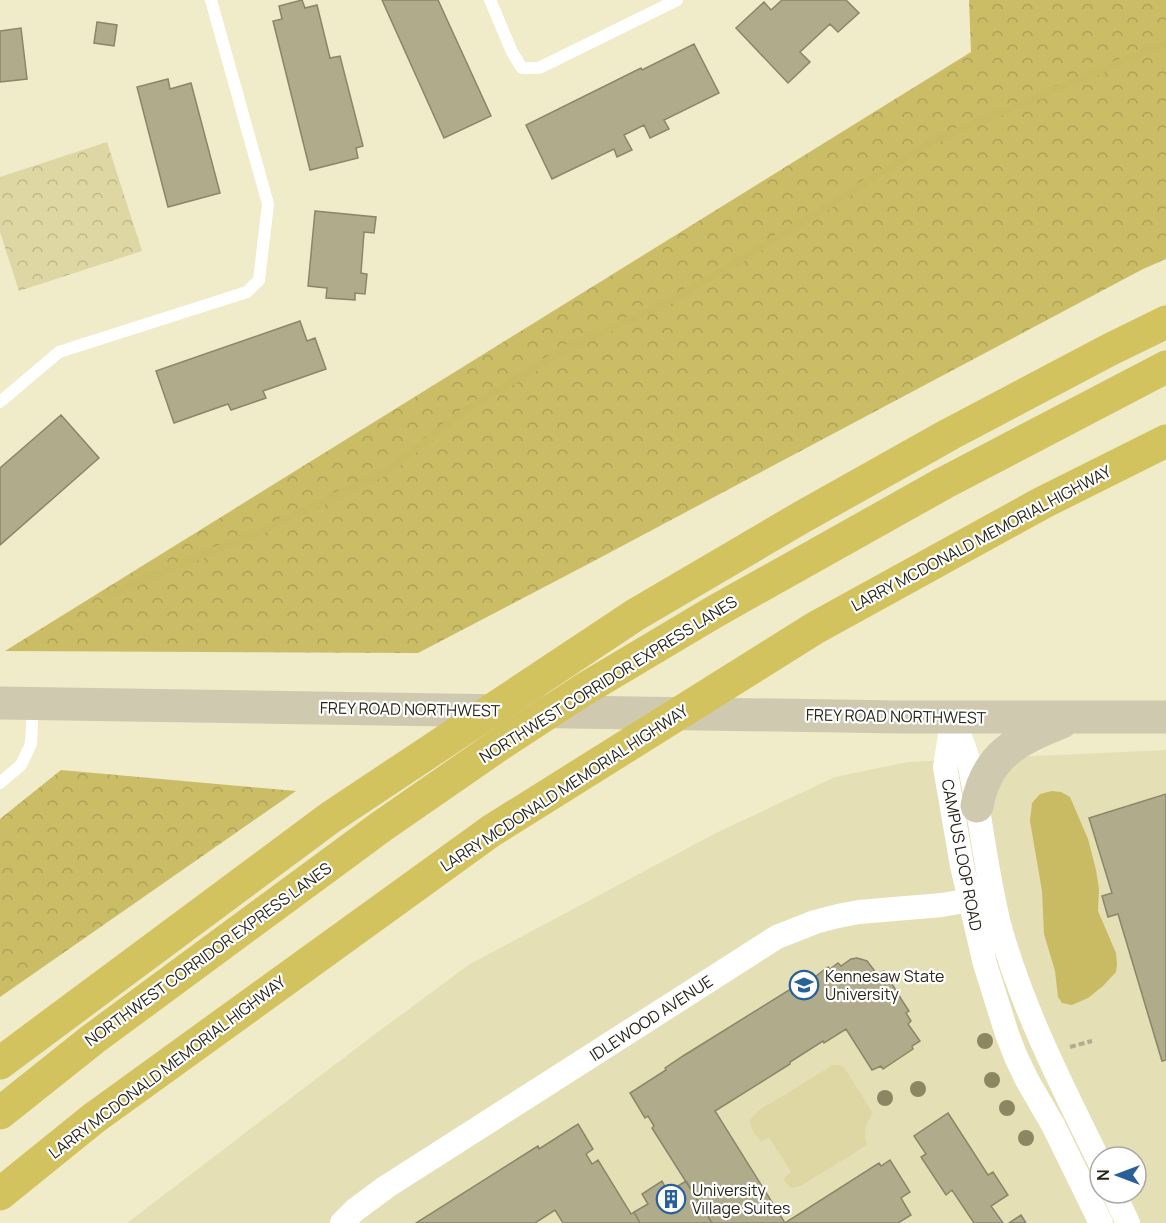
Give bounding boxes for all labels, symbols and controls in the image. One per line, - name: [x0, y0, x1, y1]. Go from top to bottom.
- street label: LARRY MCDONALD MEMORIAL HIGHWAY: [847, 460, 1115, 616]
- street label: NORTHWEST CORRIDOR EXPRESS LANES: [475, 590, 741, 768]
- street label: FREY ROAD NORTHWEST: [320, 696, 501, 722]
- street label: LARRY MCDONALD MEMORIAL HIGHWAY: [436, 699, 692, 877]
- street label: FREY ROAD NORTHWEST: [806, 703, 987, 729]
- street label: CAMPUS LOOP ROAD: [936, 777, 988, 933]
- street label: NORTHWEST CORRIDOR EXPRESS LANES: [80, 857, 336, 1051]
- place label: Kennesaw State University: [825, 965, 944, 1005]
- school or university icon: Kennesaw State University: [788, 969, 820, 1001]
- street label: IDLEWOOD AVENUE: [585, 970, 717, 1066]
- street label: LARRY MCDONALD MEMORIAL HIGHWAY: [44, 971, 290, 1163]
- north arrow: [1088, 1145, 1148, 1205]
- text: N: [1092, 1169, 1114, 1181]
- place label: University Village Suites: [692, 1179, 790, 1219]
- building icon: University Village Suites: [655, 1183, 687, 1215]

